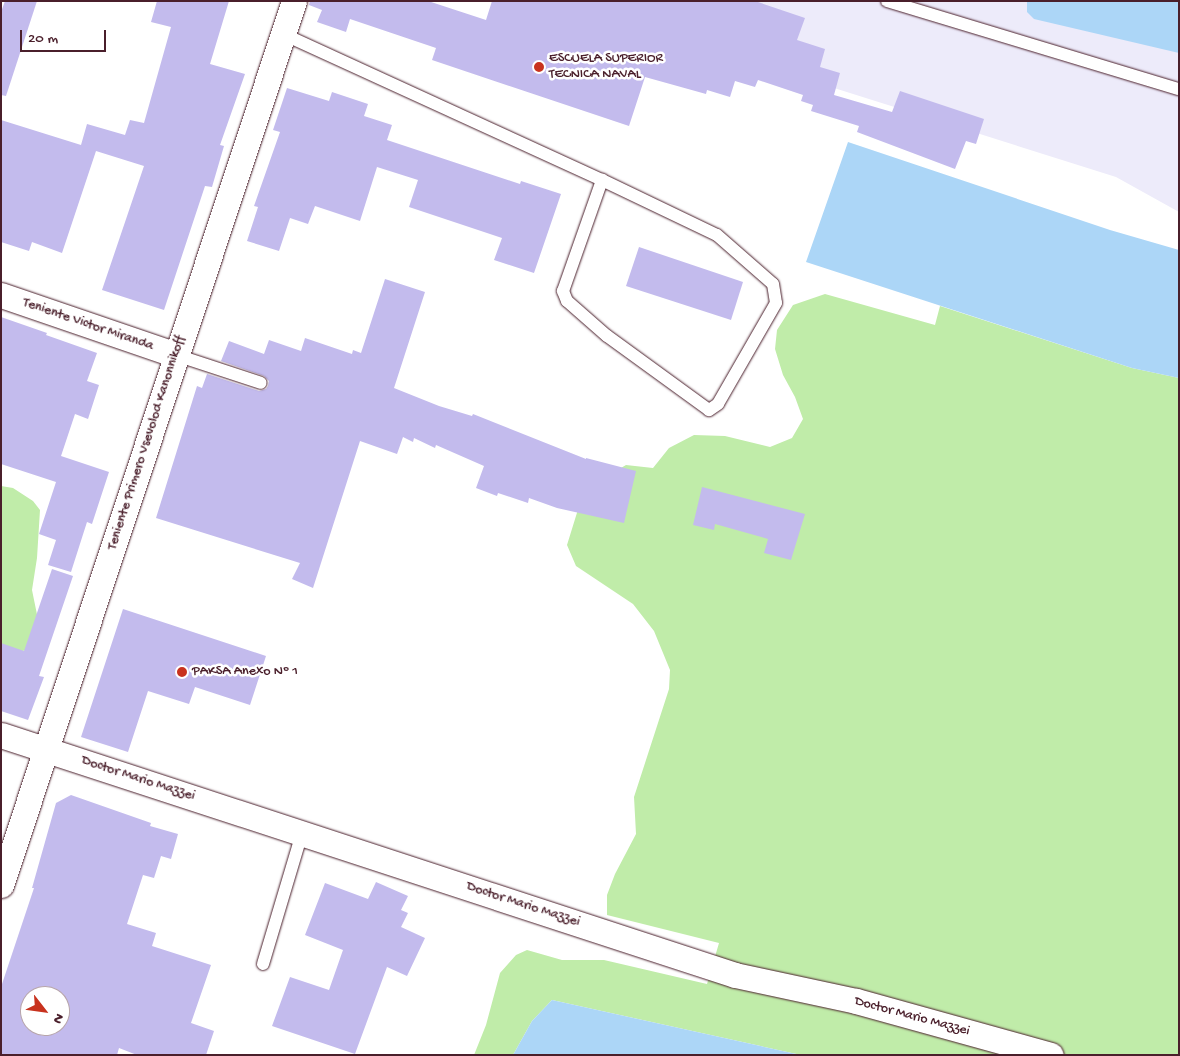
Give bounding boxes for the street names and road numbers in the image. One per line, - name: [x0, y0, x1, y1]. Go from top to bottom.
- street label: Teniente Victor Miranda: [20, 295, 156, 355]
- street label: Teniente Primero Vsevolod Kanonnikoff: [104, 334, 190, 552]
- street label: Doctor Mario Mazzei: [79, 753, 197, 805]
- street label: Doctor Mario Mazzei: [464, 879, 582, 931]
- street label: Doctor Mario Mazzei: [853, 994, 971, 1040]

